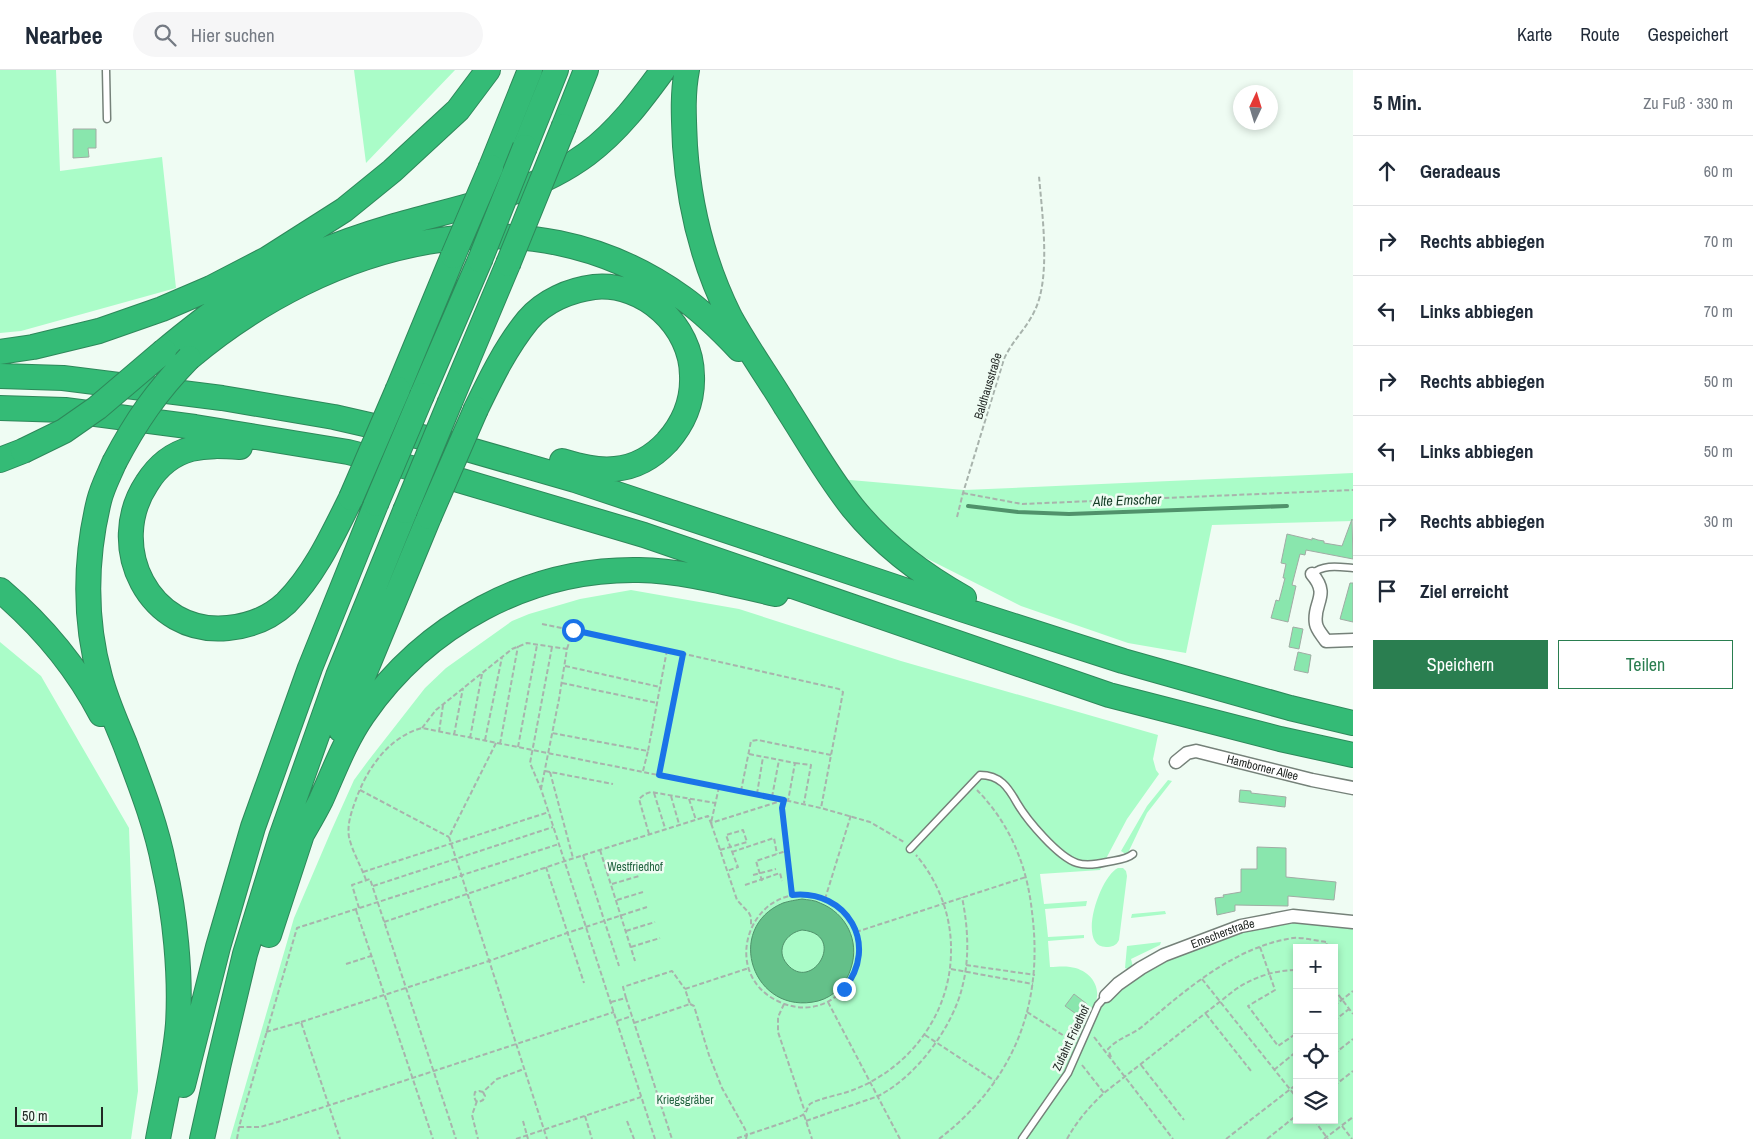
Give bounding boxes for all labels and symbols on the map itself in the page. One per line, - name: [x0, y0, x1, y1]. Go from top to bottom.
- north arrow: [1233, 85, 1278, 130]
- street label: Baldhausstraße: [970, 351, 1006, 421]
- water label: Alte Emscher: [1092, 490, 1163, 510]
- route start: [562, 619, 585, 642]
- street label: Hamborner Allee: [1225, 751, 1300, 784]
- park label: Westfriedhof: [607, 859, 663, 875]
- street label: Emscherstraße: [1188, 916, 1256, 952]
- route end: [833, 978, 856, 1001]
- street label: Zufahrt Friedhof: [1049, 1002, 1093, 1073]
- park label: Kriegsgräber: [657, 1092, 714, 1108]
- scale bar: [15, 1104, 102, 1127]

